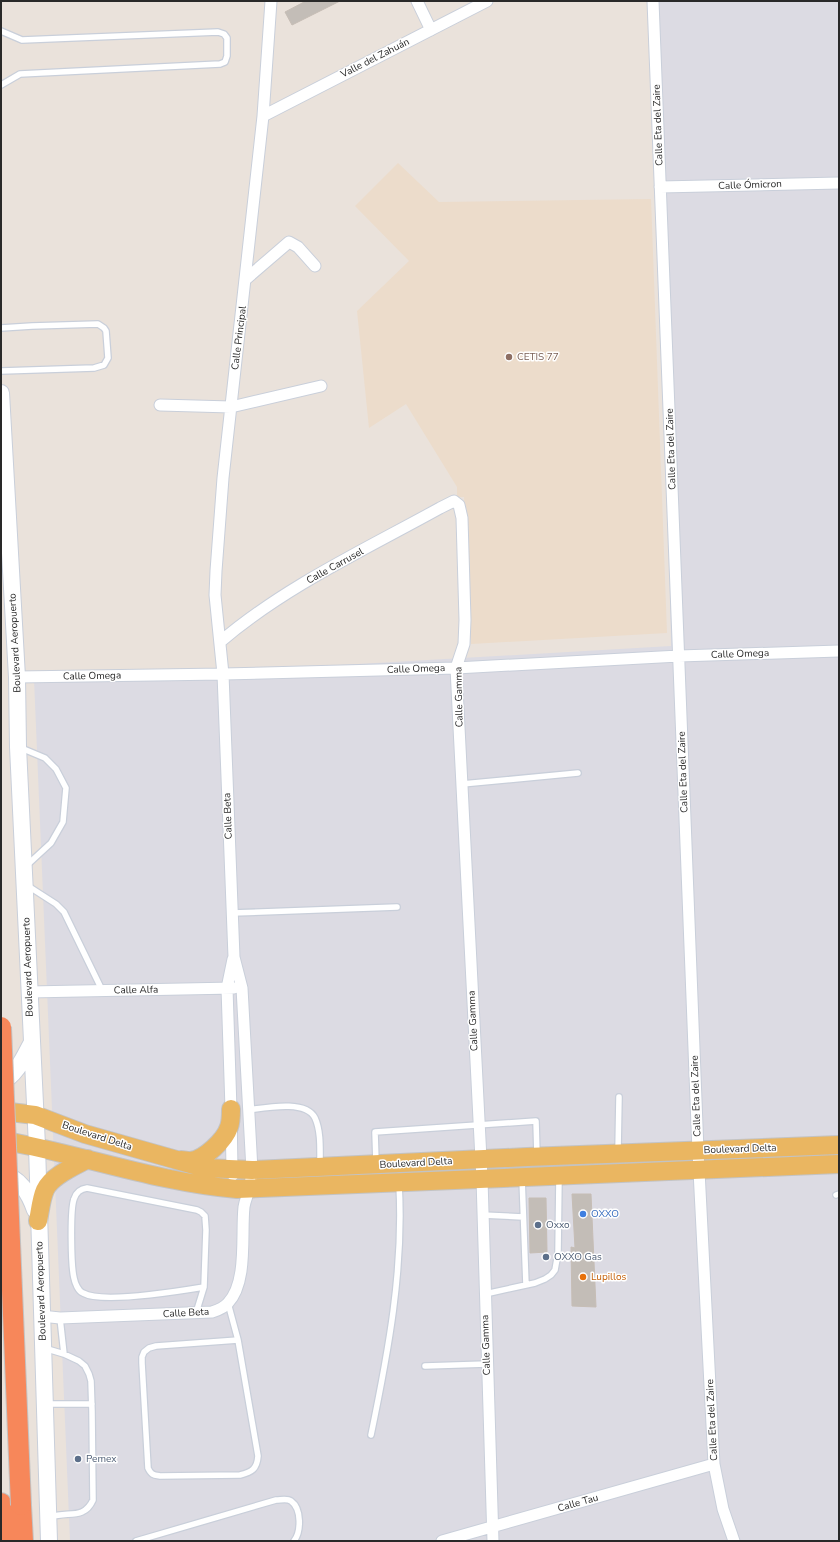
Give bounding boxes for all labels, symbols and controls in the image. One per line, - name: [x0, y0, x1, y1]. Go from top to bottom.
- street label: Valle del Zahuán: [337, 35, 412, 82]
- street label: Calle Eta del Zaire: [650, 84, 666, 166]
- street label: Calle Ómicron: [718, 177, 782, 193]
- street label: Calle Principal: [228, 305, 250, 371]
- place label: CETIS 77: [517, 350, 559, 364]
- marker: CETIS 77: [504, 352, 514, 362]
- street label: Calle Eta del Zaire: [663, 408, 679, 490]
- street label: Calle Carrusel: [304, 545, 366, 587]
- street label: Boulevard Aeropuerto: [5, 592, 25, 693]
- street label: Calle Omega: [711, 646, 769, 662]
- street label: Calle Omega: [387, 661, 445, 677]
- street label: Calle Gamma: [451, 667, 467, 727]
- street label: Calle Omega: [63, 668, 121, 684]
- street label: Calle Eta del Zaire: [675, 731, 691, 813]
- street label: Calle Beta: [220, 793, 236, 839]
- street label: Boulevard Aeropuerto: [19, 917, 37, 1017]
- street label: Calle Alfa: [114, 983, 158, 997]
- street label: Calle Gamma: [464, 990, 482, 1052]
- street label: Calle Eta del Zaire: [688, 1055, 704, 1137]
- street label: Boulevard Delta: [60, 1118, 134, 1154]
- street label: Boulevard Delta: [703, 1141, 777, 1157]
- street label: Boulevard Delta: [379, 1154, 453, 1172]
- place label: OXXO: [591, 1207, 619, 1221]
- marker: OXXO: [578, 1209, 588, 1219]
- place label: Oxxo: [546, 1218, 570, 1232]
- marker: Oxxo: [533, 1220, 543, 1230]
- street label: Boulevard Aeropuerto: [32, 1241, 50, 1341]
- place label: OXXO Gas: [554, 1250, 602, 1264]
- marker: OXXO Gas: [541, 1252, 551, 1262]
- place label: Lupillos: [591, 1270, 627, 1284]
- marker: Lupillos: [578, 1272, 588, 1282]
- street label: Calle Beta: [162, 1305, 210, 1321]
- street label: Calle Gamma: [478, 1314, 494, 1376]
- street label: Calle Eta del Zaire: [703, 1379, 721, 1461]
- place label: Pemex: [86, 1452, 117, 1466]
- marker: Pemex: [73, 1454, 83, 1464]
- street label: Calle Tau: [556, 1491, 600, 1515]

